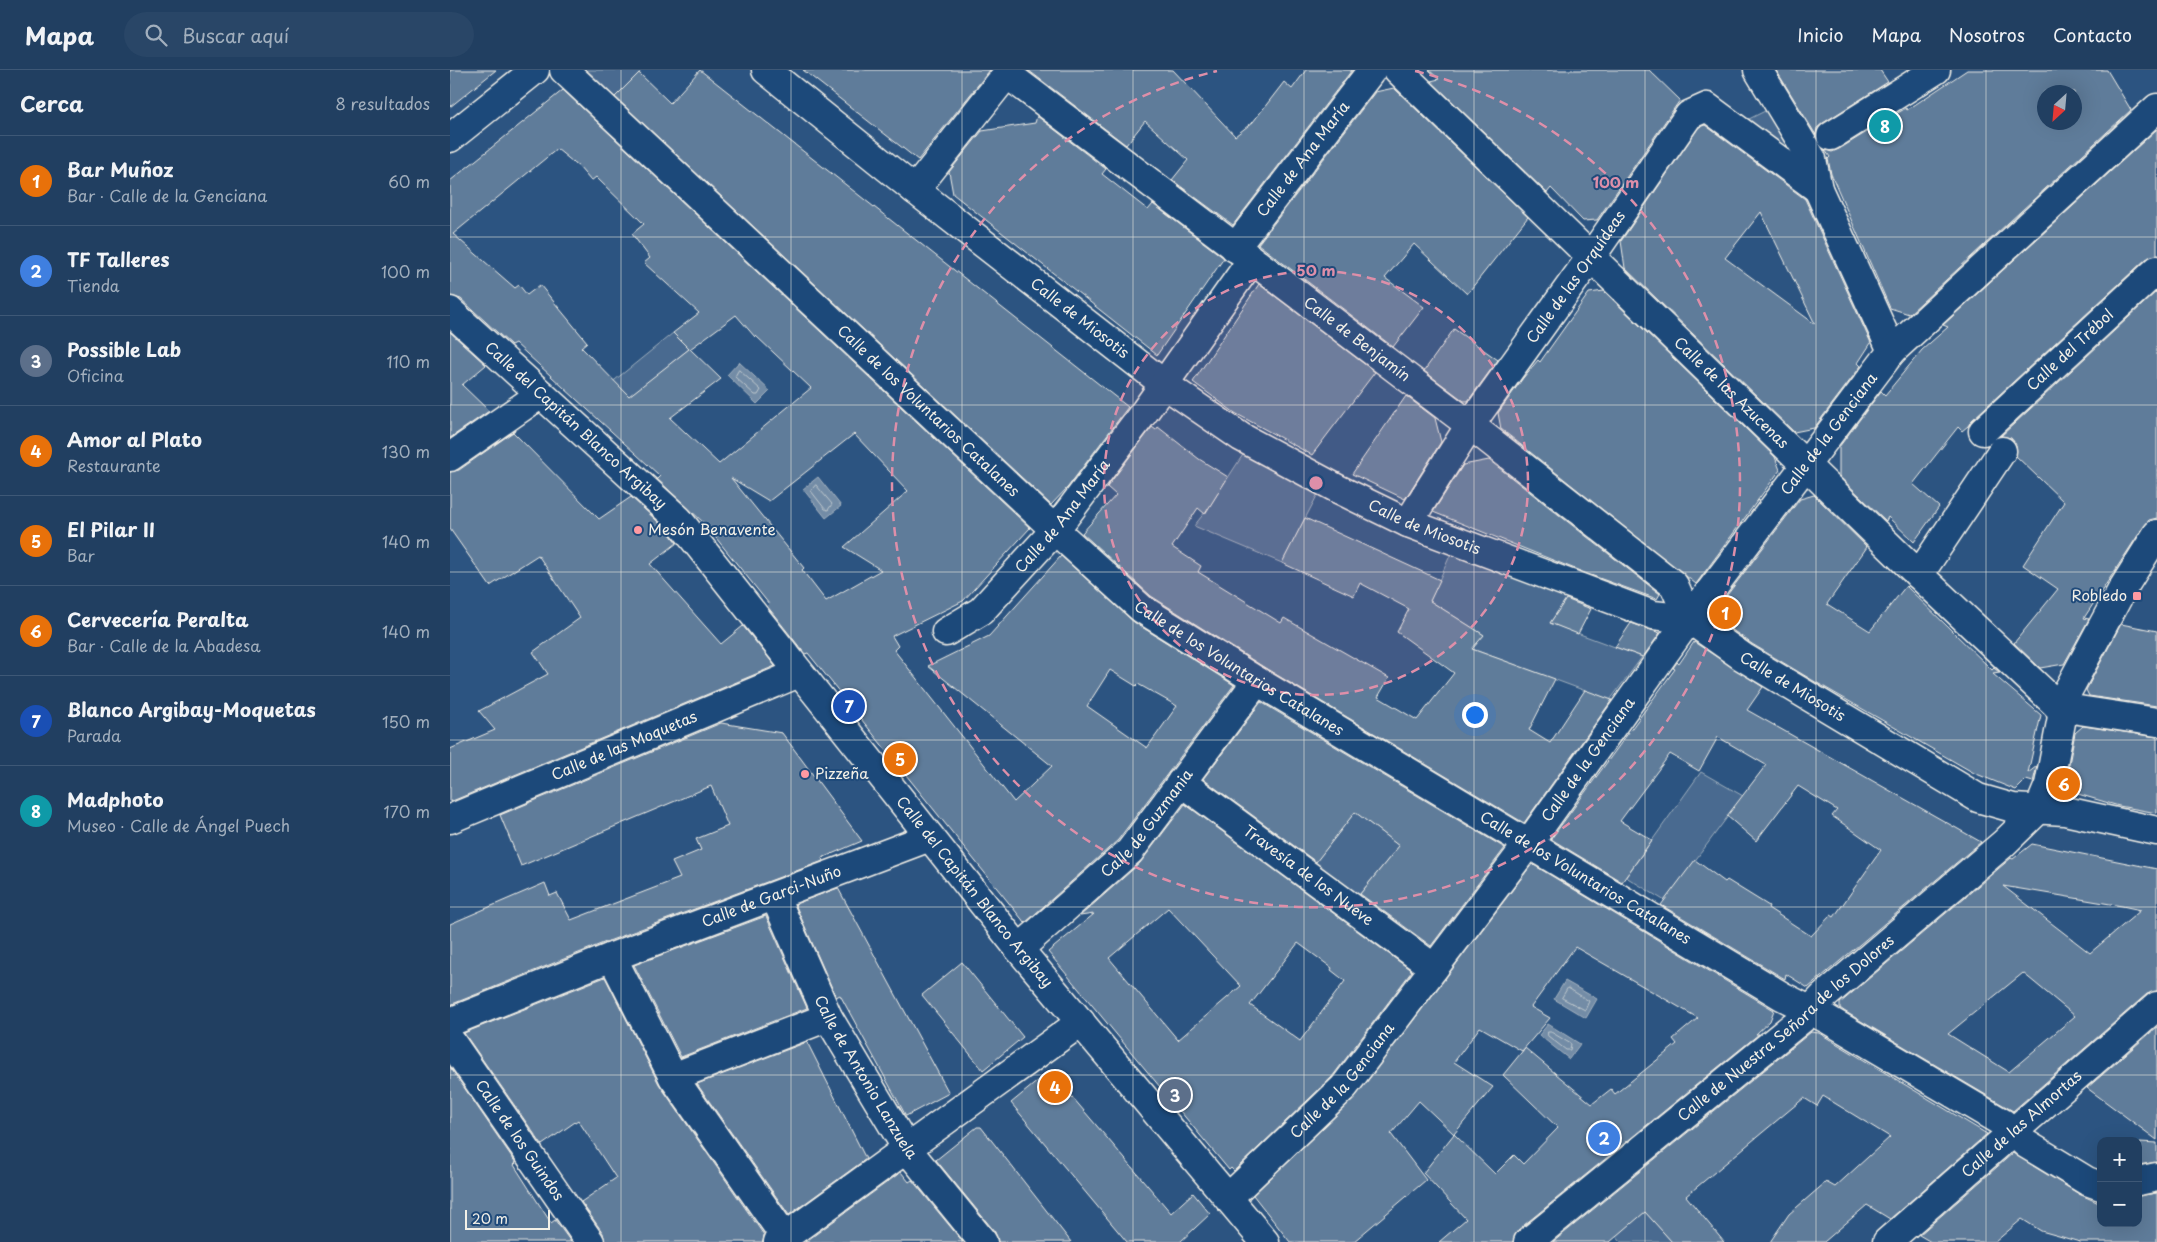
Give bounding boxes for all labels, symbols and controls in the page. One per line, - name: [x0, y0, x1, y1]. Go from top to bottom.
- search box: [124, 12, 474, 57]
- text: Mapa: [25, 17, 94, 53]
- icon: search: [142, 21, 170, 49]
- text: Buscar aquí: [182, 21, 289, 49]
- text: Inicio: [1797, 21, 1844, 48]
- text: Mapa: [1872, 21, 1921, 48]
- text: Nosotros: [1949, 21, 2025, 48]
- text: Contacto: [2053, 21, 2132, 48]
- north arrow: [2037, 85, 2082, 130]
- text: Cerca: [20, 87, 84, 119]
- text: 8 resultados: [335, 91, 430, 115]
- street label: Calle de Ana María: [1250, 95, 1355, 221]
- pin: 8: [1869, 107, 1901, 145]
- text: Bar Muñoz: [67, 155, 173, 183]
- text: 1: [32, 169, 40, 193]
- text: 60 m: [388, 169, 430, 193]
- text: 100 m: [1593, 170, 1639, 193]
- text: Bar · Calle de la Genciana: [67, 183, 267, 207]
- street label: Calle de las Orquídeas: [1520, 205, 1630, 347]
- text: TF Talleres: [67, 245, 170, 273]
- text: 50 m: [1297, 258, 1335, 281]
- text: 2: [30, 259, 42, 283]
- text: 100 m: [381, 259, 430, 283]
- street label: Calle de Miosotis: [1026, 271, 1135, 363]
- text: Tienda: [67, 273, 120, 297]
- street label: Calle de Benjamín: [1299, 290, 1416, 386]
- street label: Calle del Trébol: [2020, 303, 2118, 395]
- street label: Calle de los Voluntarios Catalanes: [833, 319, 1026, 502]
- street label: Calle de las Azucenas: [1669, 331, 1795, 453]
- text: Possible Lab: [67, 335, 181, 363]
- street label: Calle del Capitán Blanco Argibay: [480, 335, 673, 514]
- text: 3: [31, 349, 41, 373]
- text: 110 m: [387, 349, 430, 373]
- text: Oficina: [67, 363, 124, 387]
- street label: Calle de la Genciana: [1774, 367, 1882, 499]
- text: Amor al Plato: [67, 425, 202, 453]
- text: 4: [31, 439, 41, 463]
- text: 130 m: [382, 439, 430, 463]
- text: Restaurante: [67, 453, 161, 477]
- street label: Calle de Ana María: [1008, 453, 1115, 577]
- centre of rings: [1307, 474, 1325, 492]
- street label: Calle de Miosotis: [1365, 492, 1484, 559]
- text: El PiIar II: [67, 515, 155, 543]
- place label: Mesón Benavente: [648, 517, 776, 540]
- marker: Mesón Benavente: [632, 524, 644, 536]
- text: 5: [31, 529, 41, 553]
- text: 140 m: [382, 529, 430, 553]
- text: Bar: [67, 543, 95, 567]
- place label: Robledo: [2072, 583, 2127, 606]
- marker: Robledo: [2131, 590, 2143, 602]
- street label: Calle de los Voluntarios Catalanes: [1130, 594, 1349, 741]
- pin: 1: [1709, 594, 1741, 632]
- text: Cervecería Peralta: [67, 605, 249, 633]
- text: 6: [30, 619, 42, 643]
- text: 140 m: [382, 619, 430, 643]
- text: Bar · Calle de la Abadesa: [67, 633, 261, 657]
- street label: Calle de Miosotis: [1736, 645, 1851, 726]
- pin: 7: [833, 687, 865, 725]
- street label: Calle de la Genciana: [1535, 691, 1640, 826]
- text: Blanco Argibay-Moquetas: [67, 695, 316, 723]
- your location: [1462, 702, 1488, 728]
- street label: Calle de las Moquetas: [547, 704, 700, 785]
- text: 7: [31, 709, 41, 733]
- text: 150 m: [382, 709, 430, 733]
- text: Parada: [67, 723, 121, 747]
- pin: 5: [884, 740, 916, 778]
- place label: Pizzeña: [815, 761, 869, 784]
- street label: Calle de Guzmania: [1095, 763, 1198, 882]
- pin: 6: [2048, 765, 2080, 803]
- marker: Pizzeña: [799, 768, 811, 780]
- text: Madphoto: [67, 785, 164, 813]
- street label: Calle del Capitán Blanco Argibay: [892, 790, 1059, 992]
- text: 8: [31, 799, 41, 823]
- text: 170 m: [384, 799, 430, 823]
- street label: Calle de los Voluntarios Catalanes: [1476, 804, 1697, 949]
- text: Museo · Calle de Ángel Puech: [67, 813, 290, 837]
- street label: Travesía de los Nueve: [1239, 819, 1379, 930]
- street label: Calle de Garci-Nuño: [698, 859, 844, 932]
- street label: Calle de Nuestra Señora de los Dolores: [1672, 928, 1899, 1126]
- street label: Calle de Antonio Lanzuela: [810, 991, 924, 1164]
- street label: Calle de la Genciana: [1284, 1017, 1399, 1143]
- street label: Calle de las Almortas: [1955, 1064, 2086, 1182]
- pin: 4: [1039, 1068, 1071, 1106]
- street label: Calle de los Guindos: [471, 1074, 571, 1205]
- pin: 3: [1159, 1076, 1191, 1114]
- pin: 2: [1588, 1119, 1620, 1157]
- map controls: [2097, 1137, 2142, 1227]
- button: +: [2097, 1137, 2142, 1182]
- button: −: [2097, 1182, 2142, 1227]
- scale bar: [465, 1207, 550, 1230]
- text: 20 m: [472, 1208, 508, 1229]

